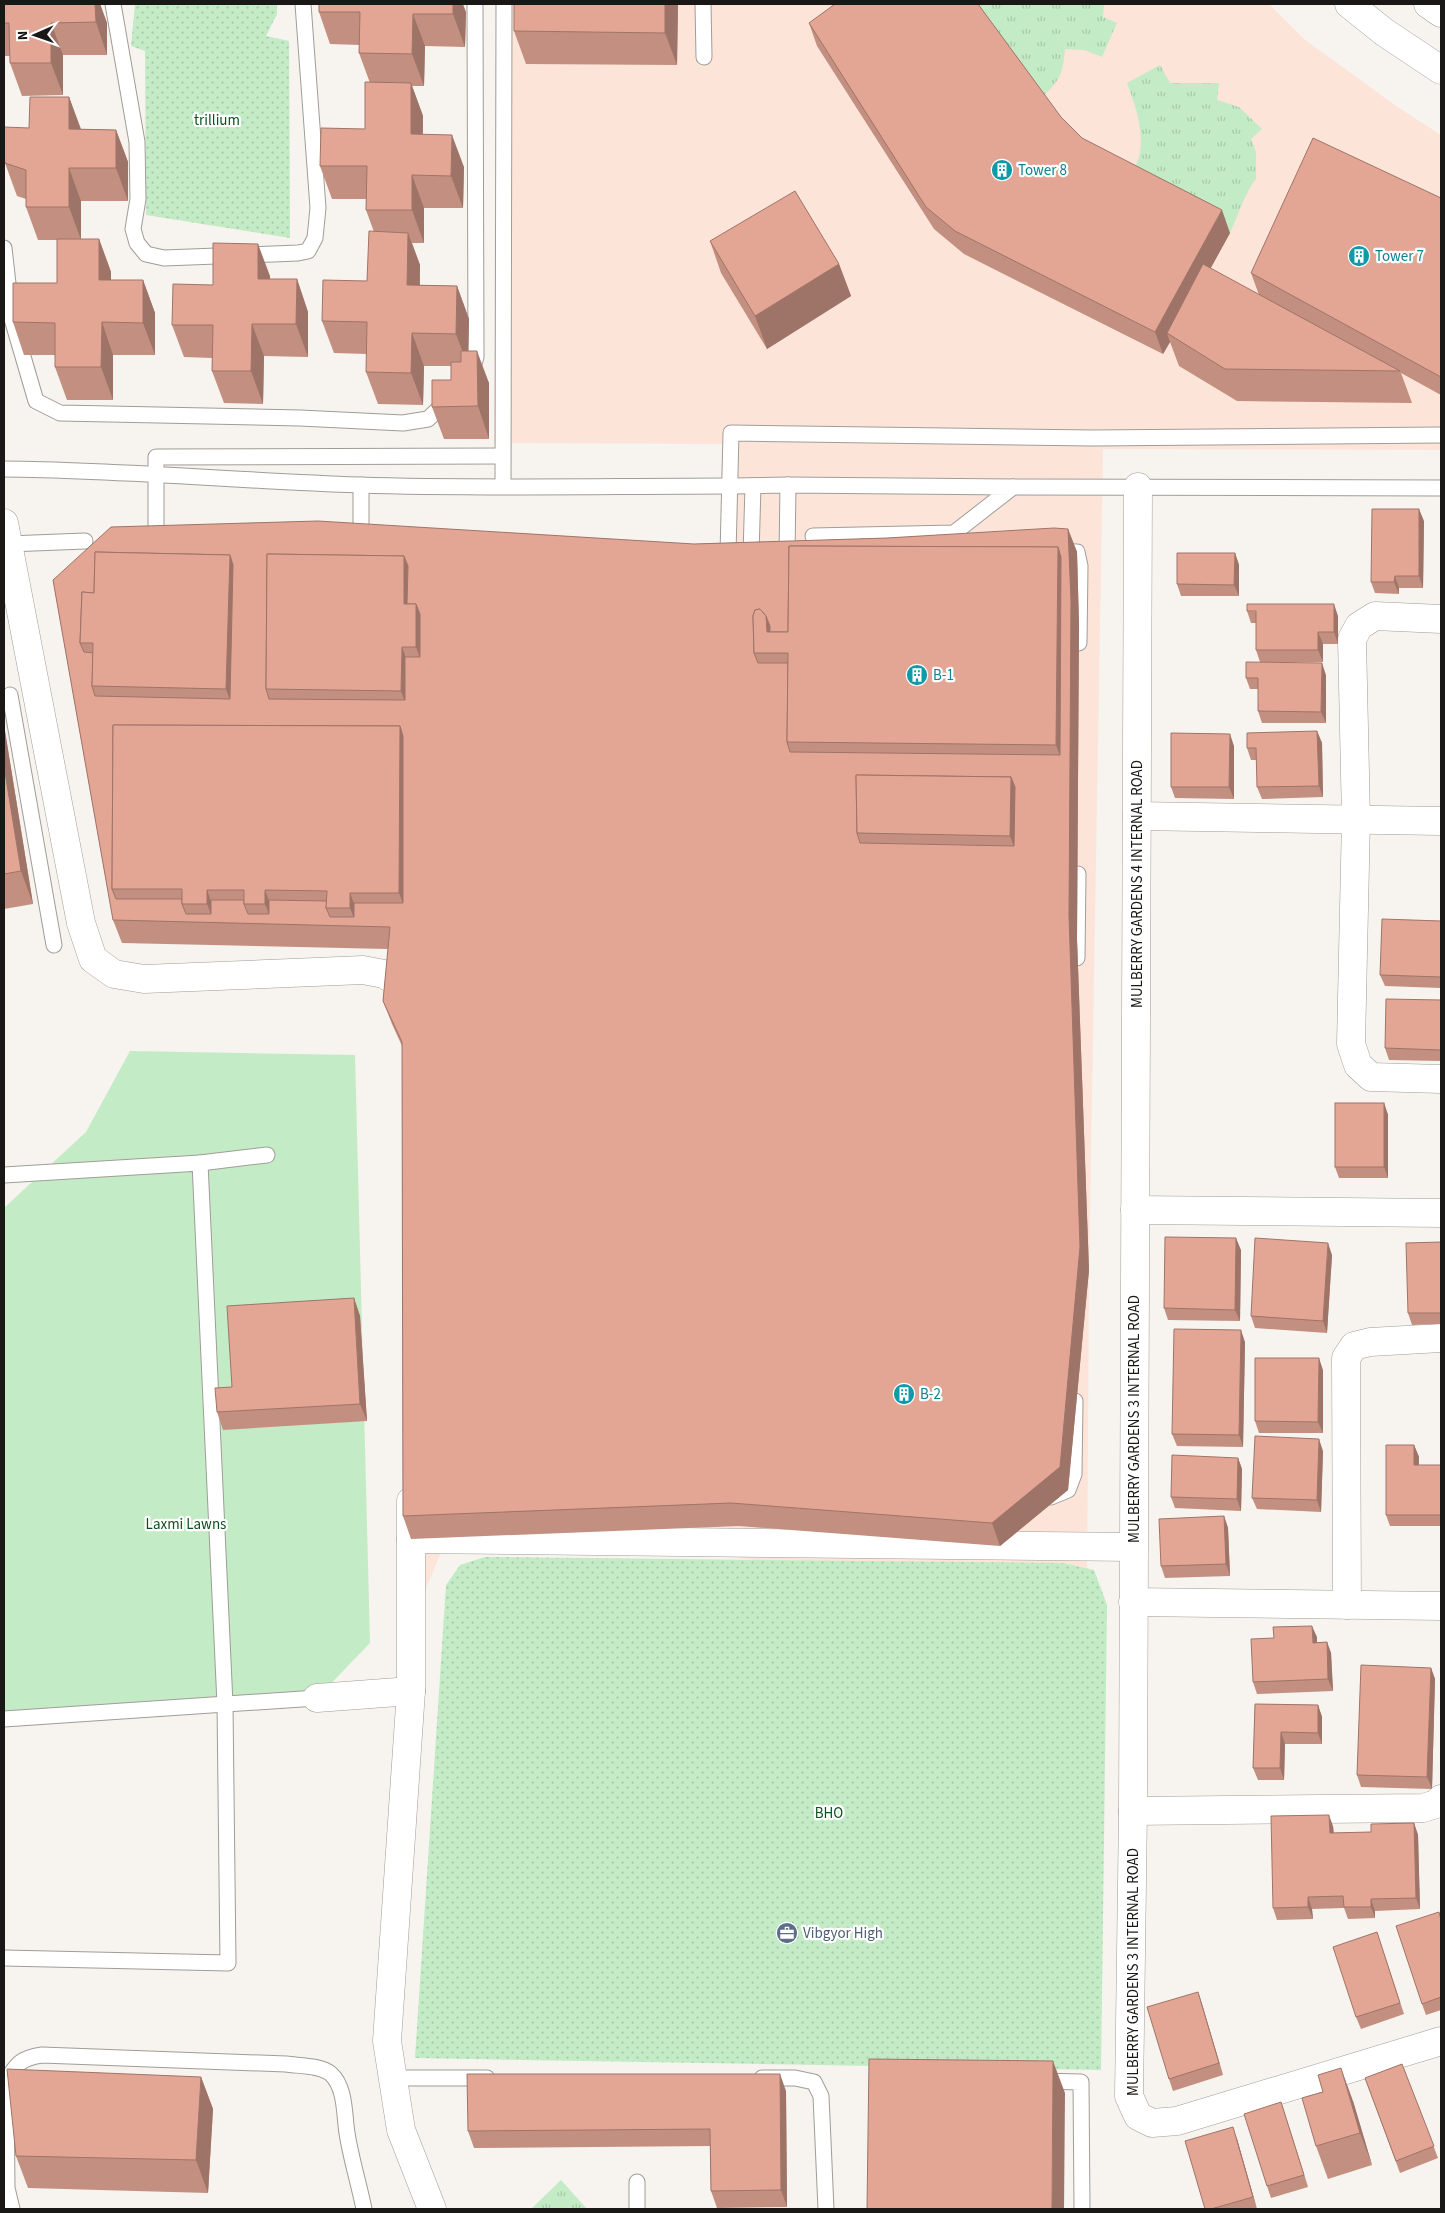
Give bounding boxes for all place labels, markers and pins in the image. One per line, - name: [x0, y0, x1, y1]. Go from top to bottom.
- building icon: Tower 8: [990, 158, 1014, 182]
- place label: Tower 8: [1018, 160, 1067, 181]
- building icon: Tower 7: [1347, 244, 1371, 268]
- place label: Tower 7: [1375, 246, 1424, 267]
- building icon: B-1: [905, 663, 929, 687]
- place label: B-1: [933, 665, 954, 686]
- building icon: B-2: [892, 1382, 916, 1406]
- place label: B-2: [920, 1384, 941, 1405]
- office icon: Vibgyor High: [775, 1921, 799, 1945]
- place label: Vibgyor High: [803, 1923, 883, 1944]

